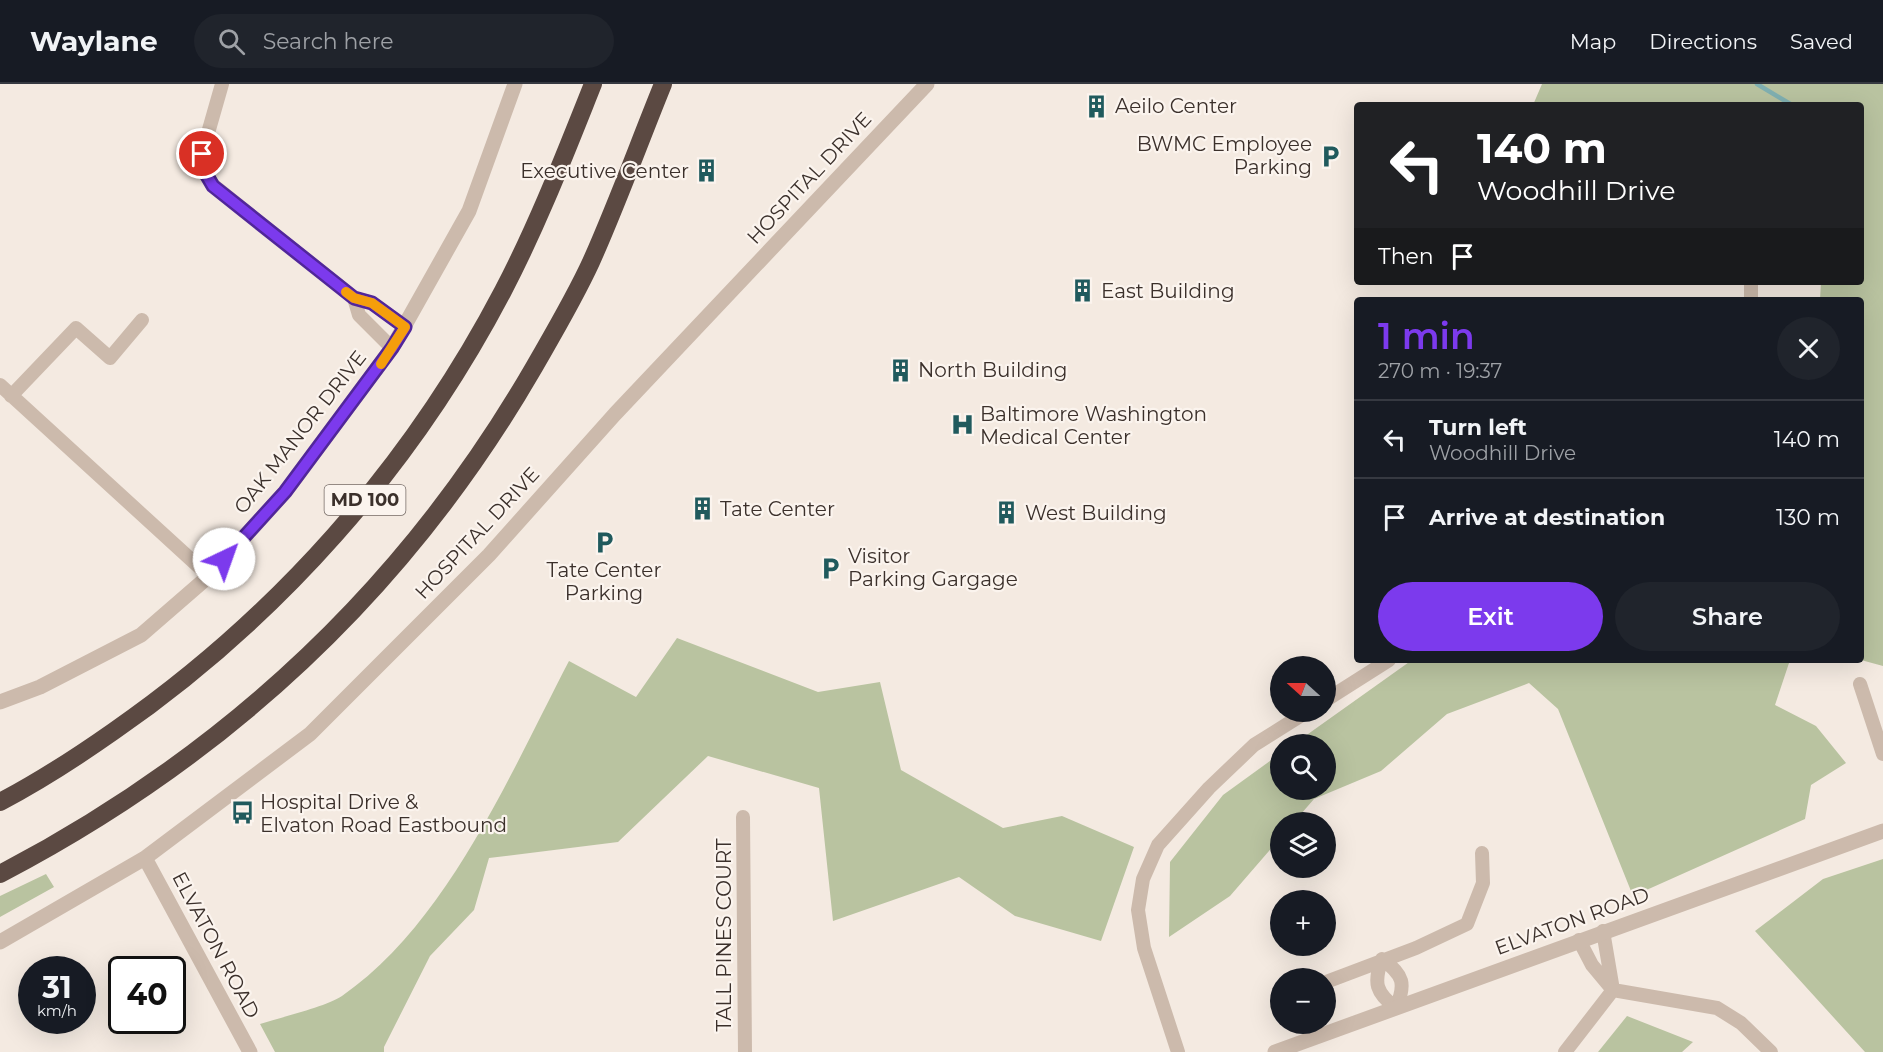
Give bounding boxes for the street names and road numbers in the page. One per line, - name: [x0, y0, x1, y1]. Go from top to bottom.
- street label: HOSPITAL DRIVE: [742, 107, 876, 249]
- street label: OAK MANOR DRIVE: [229, 346, 371, 518]
- street label: HOSPITAL DRIVE: [410, 462, 544, 604]
- road number: MD 100: [324, 485, 406, 515]
- street label: TALL PINES COURT: [712, 838, 736, 1032]
- street label: ELVATON ROAD: [167, 868, 265, 1022]
- street label: ELVATON ROAD: [1492, 882, 1652, 960]

